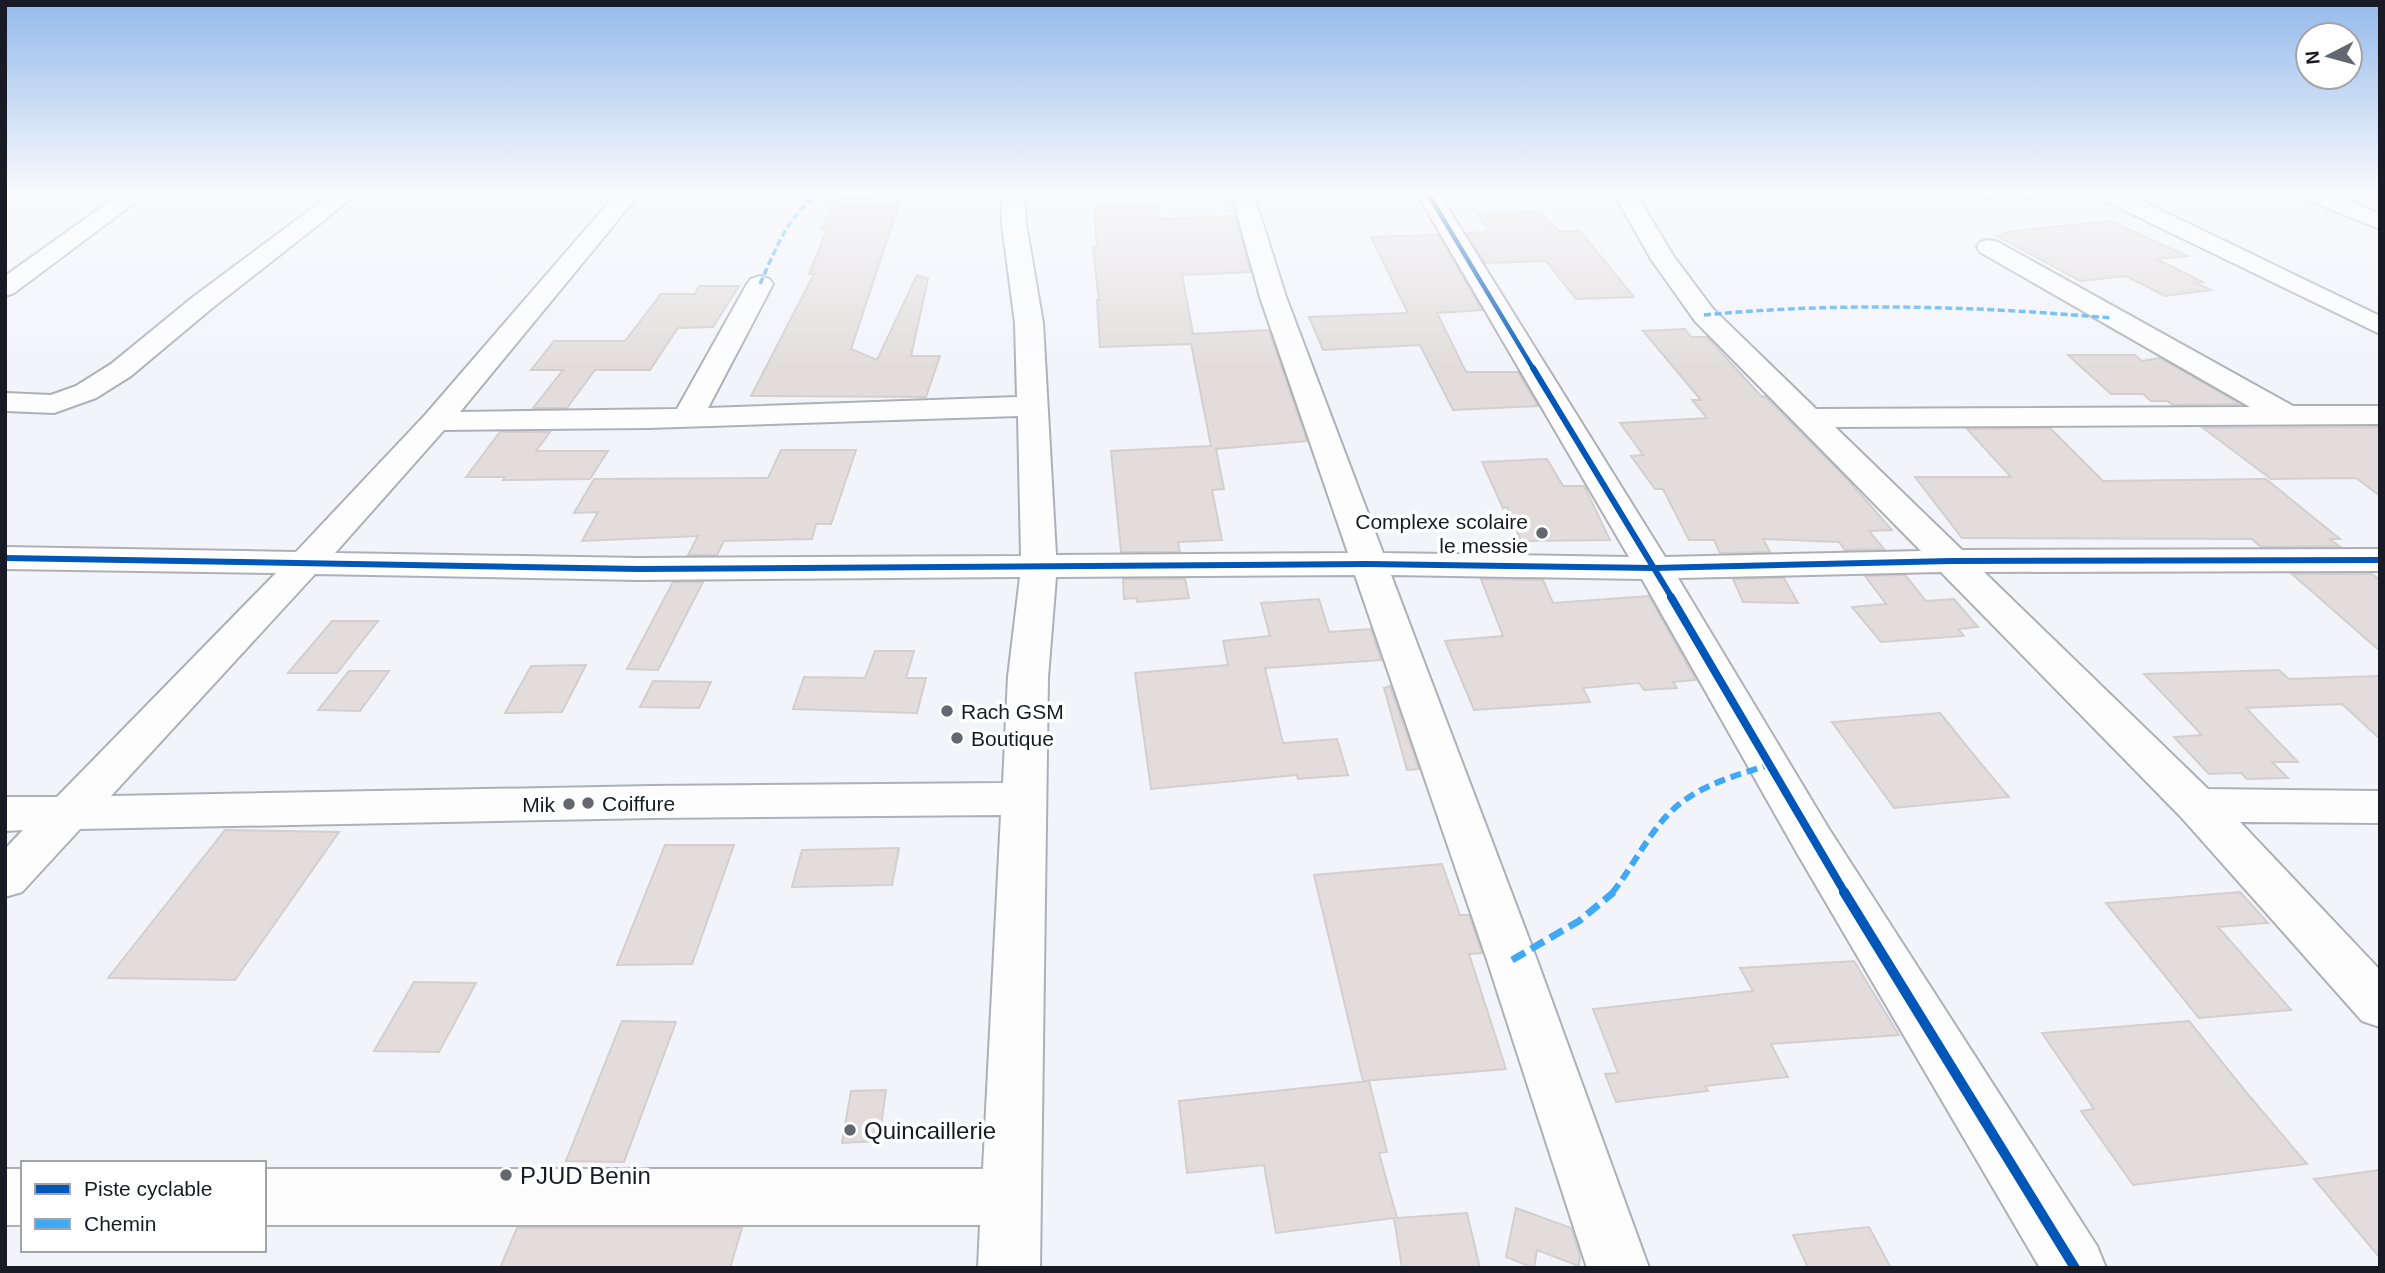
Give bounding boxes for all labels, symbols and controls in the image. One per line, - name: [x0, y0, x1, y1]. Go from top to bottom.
- north arrow: [2294, 21, 2364, 91]
- text: N: [2301, 50, 2324, 66]
- place label: Complexe scolaire le messie: [1355, 510, 1528, 557]
- marker: Complexe scolaire le messie: [1534, 525, 1550, 541]
- place label: Rach GSM: [961, 700, 1064, 723]
- marker: Rach GSM: [939, 703, 955, 719]
- place label: Boutique: [971, 727, 1054, 750]
- marker: Boutique: [949, 730, 965, 746]
- place label: Coiffure: [602, 792, 675, 815]
- place label: Mik: [522, 793, 555, 816]
- marker: Coiffure: [580, 795, 596, 811]
- marker: Mik: [561, 796, 577, 812]
- place label: Quincaillerie: [864, 1117, 996, 1144]
- marker: Quincaillerie: [842, 1122, 858, 1138]
- legend: [21, 1161, 266, 1252]
- place label: PJUD Benin: [520, 1162, 651, 1189]
- marker: PJUD Benin: [498, 1167, 514, 1183]
- text: Piste cyclable: [84, 1177, 212, 1200]
- text: Chemin: [84, 1212, 156, 1235]

